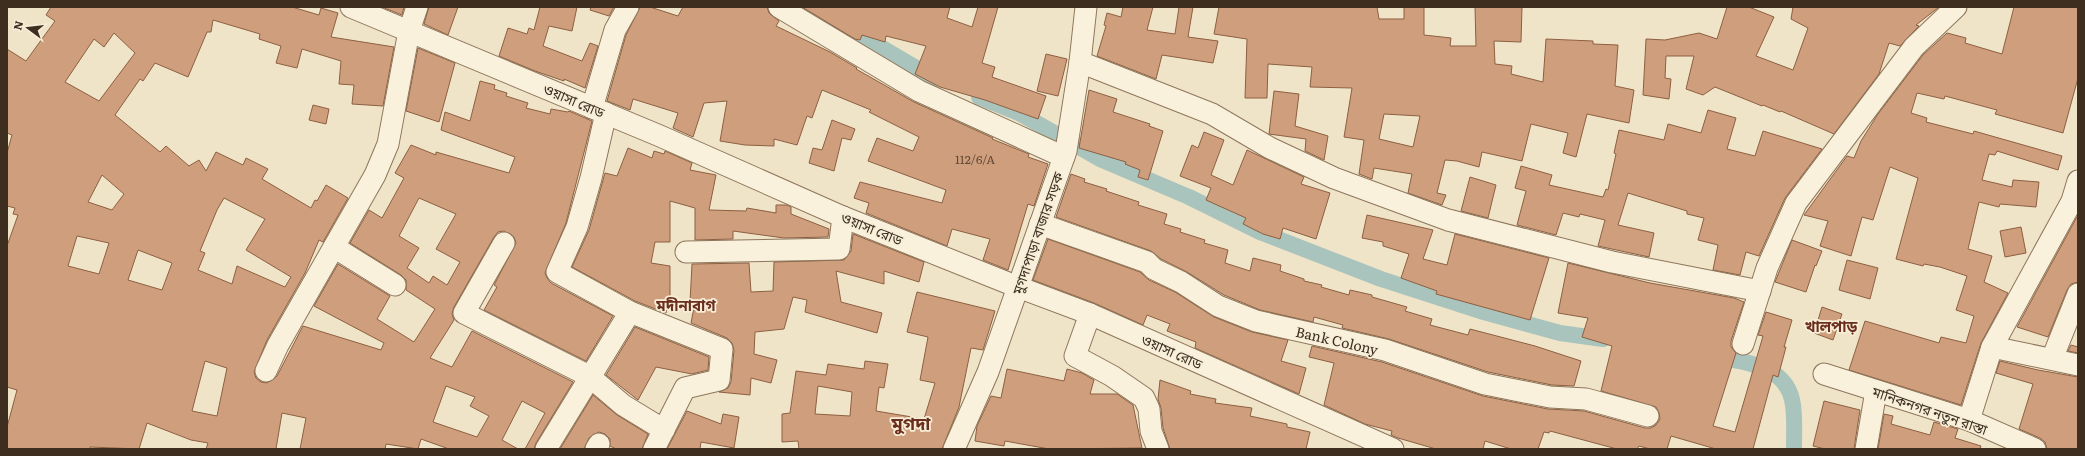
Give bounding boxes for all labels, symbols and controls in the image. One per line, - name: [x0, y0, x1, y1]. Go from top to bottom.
- north arrow: [8, 8, 48, 48]
- text: N: [8, 19, 26, 32]
- street label: ওয়াসা রোড: [540, 78, 609, 122]
- house number: 112/6/A: [955, 150, 995, 168]
- street label: মুগদাপাড়া বাজার সড়ক: [1006, 168, 1068, 298]
- street label: ওয়াসা রোড: [838, 207, 907, 250]
- district label: মদীনাবাগ: [655, 293, 716, 316]
- district label: খালপাড়: [1805, 314, 1857, 337]
- street label: Bank Colony: [1294, 321, 1381, 359]
- street label: ওয়াসা রোড: [1138, 329, 1207, 374]
- street label: মানিকনগর নতুন রাস্তা: [1869, 381, 1991, 439]
- district label: মুগদা: [891, 409, 931, 436]

